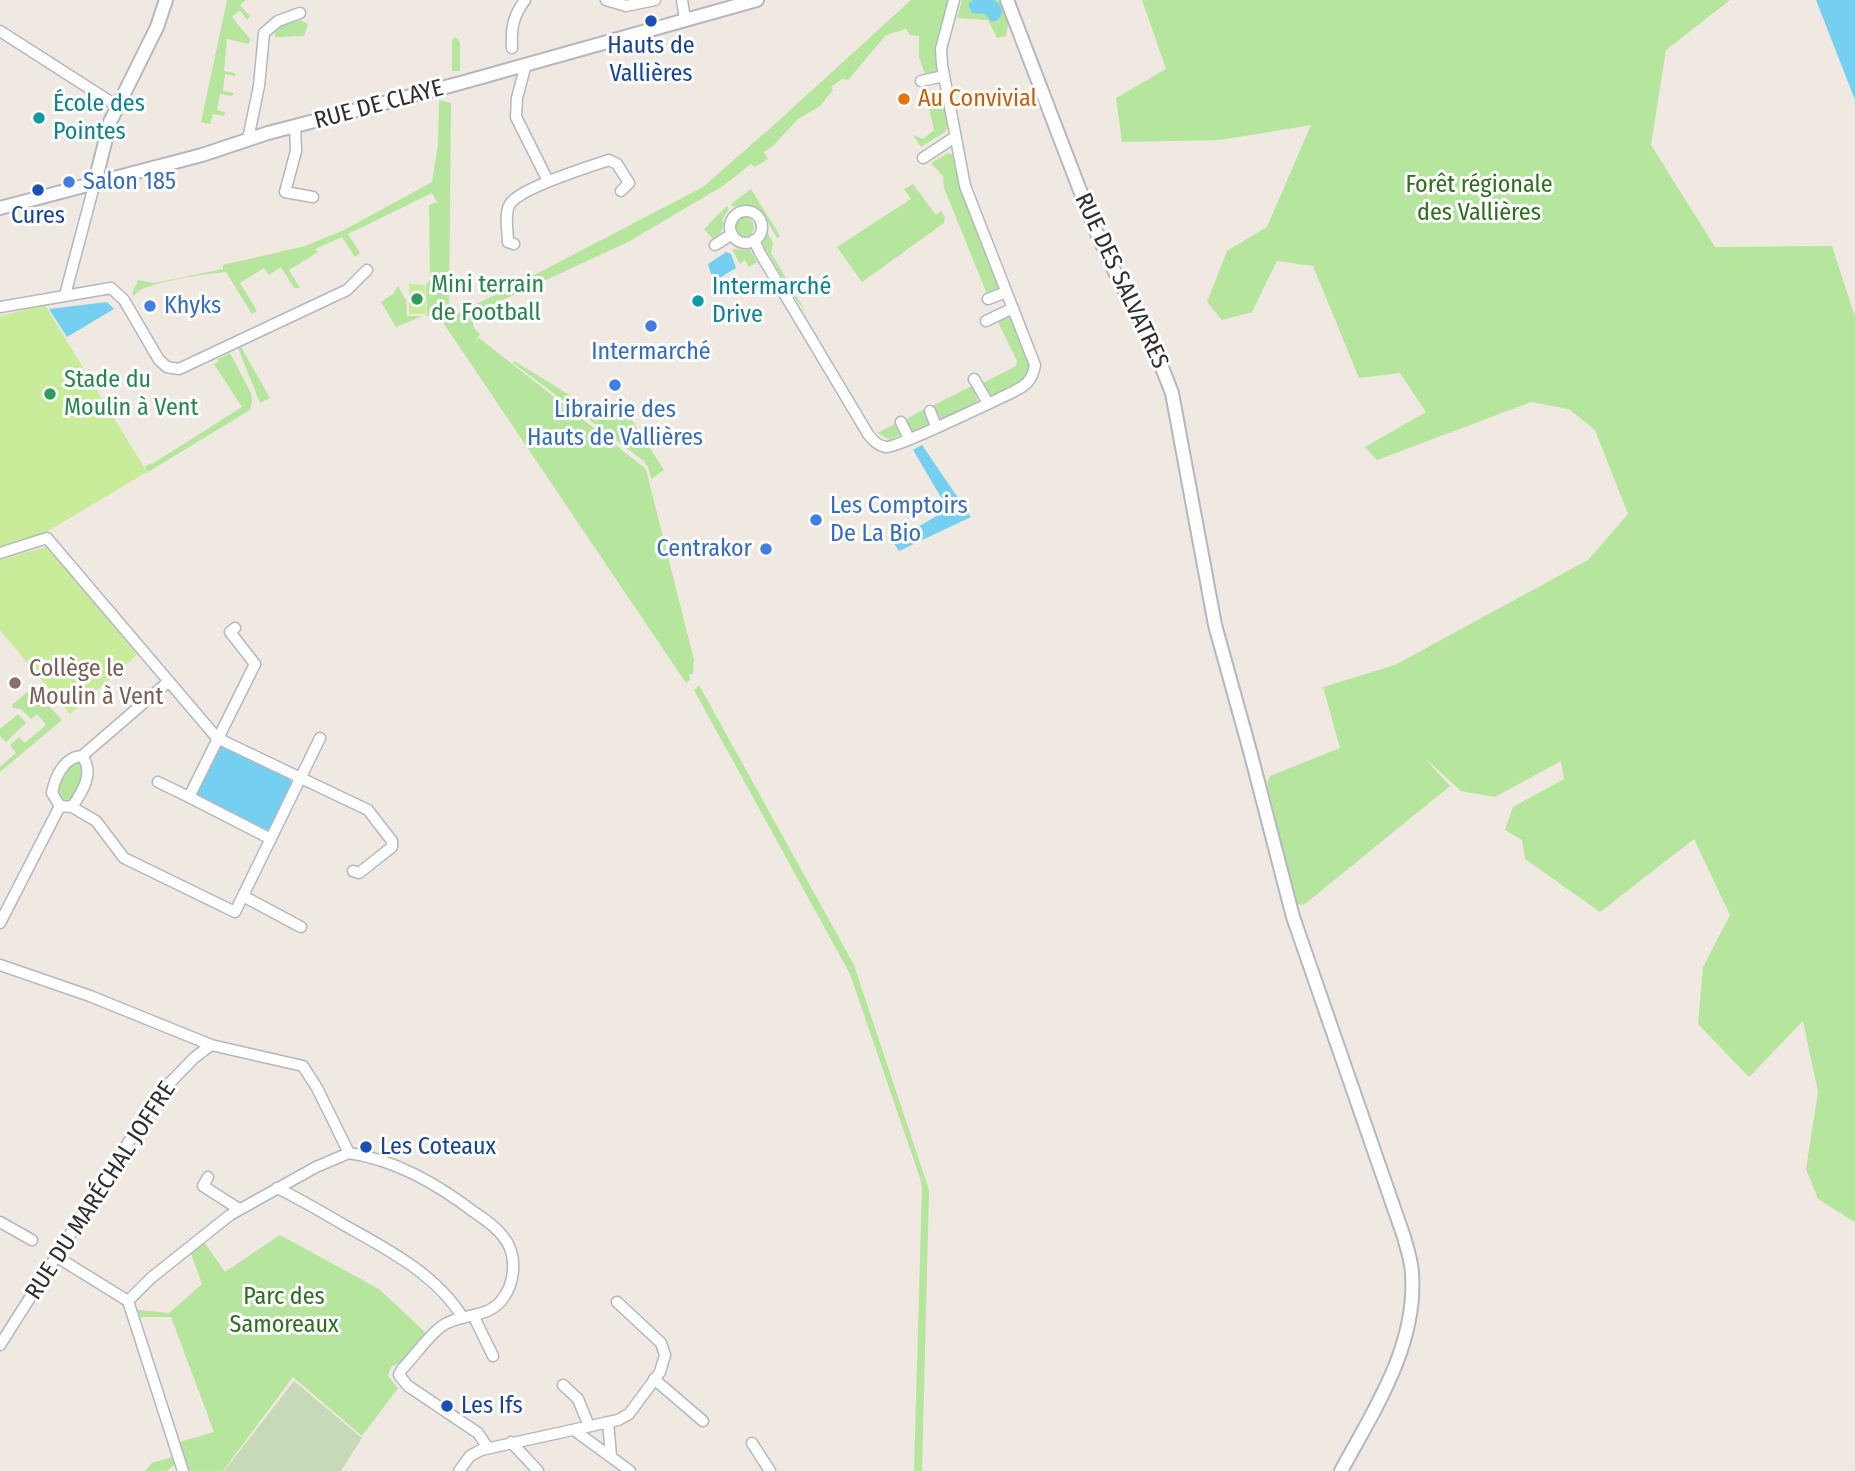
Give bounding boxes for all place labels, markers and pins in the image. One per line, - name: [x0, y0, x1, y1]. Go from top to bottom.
- marker: Hauts de Vallières: [643, 13, 659, 29]
- place label: Hauts de Vallières: [607, 32, 695, 88]
- place label: Au Convivial: [918, 85, 1037, 113]
- place label: École des Pointes: [53, 90, 145, 146]
- marker: Au Convivial: [896, 91, 912, 107]
- marker: École des Pointes: [31, 110, 47, 126]
- place label: Salon 185: [83, 168, 176, 196]
- marker: Salon 185: [61, 174, 77, 190]
- marker: Cures: [30, 182, 46, 198]
- place label: Cures: [11, 202, 65, 230]
- place label: Mini terrain de Football: [431, 271, 544, 327]
- place label: Intermarché Drive: [712, 273, 831, 329]
- marker: Mini terrain de Football: [409, 291, 425, 307]
- place label: Khyks: [164, 292, 221, 320]
- marker: Intermarché Drive: [690, 293, 706, 309]
- marker: Khyks: [142, 298, 158, 314]
- marker: Intermarché: [643, 318, 659, 334]
- place label: Intermarché: [591, 338, 711, 366]
- place label: Stade du Moulin à Vent: [64, 366, 198, 422]
- marker: Librairie des Hauts de Vallières: [607, 377, 623, 393]
- marker: Stade du Moulin à Vent: [42, 386, 58, 402]
- place label: Librairie des Hauts de Vallières: [527, 396, 703, 452]
- place label: Les Comptoirs De La Bio: [830, 492, 968, 548]
- marker: Les Comptoirs De La Bio: [808, 512, 824, 528]
- place label: Centrakor: [657, 535, 752, 563]
- marker: Centrakor: [758, 541, 774, 557]
- place label: Collège le Moulin à Vent: [29, 655, 163, 711]
- marker: Collège le Moulin à Vent: [7, 675, 23, 691]
- place label: Les Coteaux: [380, 1133, 496, 1161]
- marker: Les Coteaux: [358, 1139, 374, 1155]
- place label: Les Ifs: [461, 1392, 523, 1420]
- marker: Les Ifs: [439, 1398, 455, 1414]

